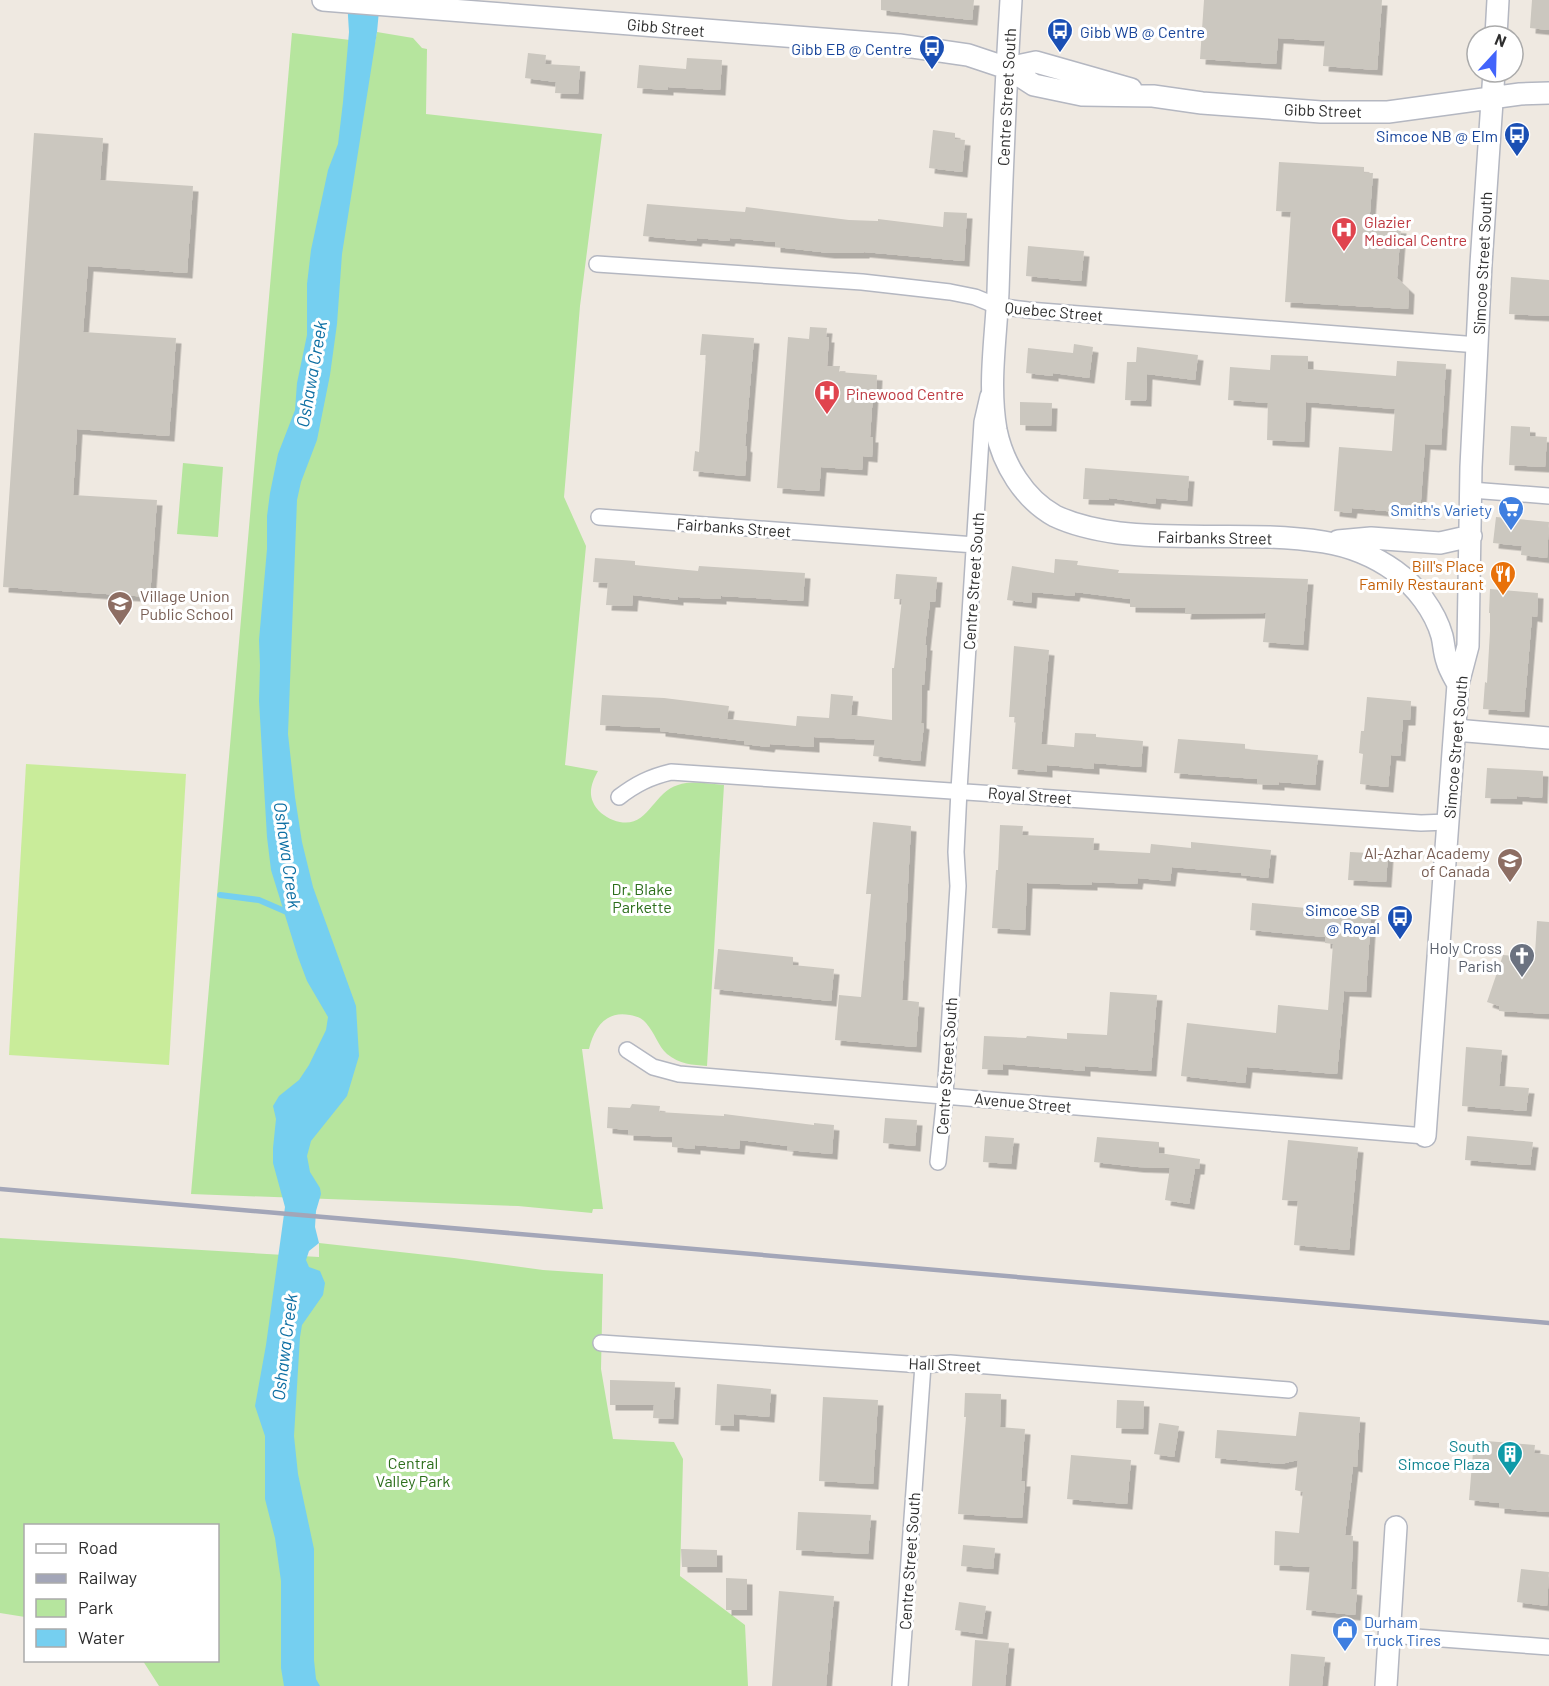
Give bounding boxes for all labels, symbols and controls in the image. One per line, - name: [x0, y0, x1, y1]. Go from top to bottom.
- street label: Gibb Street: [626, 14, 706, 40]
- bus stop icon: Gibb WB @ Centre: [1045, 16, 1075, 54]
- place label: Gibb WB @ Centre: [1080, 22, 1205, 41]
- north arrow: [1465, 24, 1525, 84]
- street label: Centre Street South: [993, 28, 1019, 166]
- text: N: [1492, 29, 1509, 50]
- bus stop icon: Gibb EB @ Centre: [917, 33, 947, 71]
- place label: Gibb EB @ Centre: [791, 39, 912, 58]
- street label: Gibb Street: [1284, 99, 1362, 121]
- bus stop icon: Simcoe NB @ Elm: [1502, 120, 1532, 158]
- place label: Simcoe NB @ Elm: [1376, 126, 1498, 145]
- street label: Simcoe Street South: [1469, 191, 1495, 335]
- place label: Glazier Medical Centre: [1364, 212, 1467, 249]
- hospital icon: Glazier Medical Centre: [1329, 215, 1359, 253]
- street label: Quebec Street: [1004, 297, 1104, 325]
- water label: Oshawa Creek: [291, 319, 331, 429]
- hospital icon: Pinewood Centre: [812, 378, 842, 416]
- place label: Pinewood Centre: [846, 384, 964, 403]
- supermarket icon: Smith's Variety: [1496, 494, 1526, 532]
- place label: Smith's Variety: [1390, 500, 1493, 519]
- street label: Centre Street South: [959, 511, 987, 651]
- street label: Fairbanks Street: [676, 514, 792, 540]
- street label: Fairbanks Street: [1157, 527, 1273, 547]
- place label: Bill's Place Family Restaurant: [1359, 556, 1484, 593]
- restaurant icon: Bill's Place Family Restaurant: [1488, 559, 1518, 597]
- place label: Village Union Public School: [140, 586, 233, 623]
- school or university icon: Village Union Public School: [105, 589, 135, 627]
- street label: Simcoe Street South: [1439, 675, 1471, 819]
- street label: Royal Street: [987, 783, 1073, 807]
- water label: Oshawa Creek: [270, 800, 306, 910]
- place label: Al-Azhar Academy of Canada: [1364, 843, 1491, 880]
- school or university icon: Al-Azhar Academy of Canada: [1495, 846, 1525, 884]
- park label: Dr. Blake Parkette: [612, 879, 672, 916]
- place label: Simcoe SB @ Royal: [1305, 900, 1380, 937]
- bus stop icon: Simcoe SB @ Royal: [1385, 903, 1415, 941]
- place label: Holy Cross Parish: [1429, 938, 1502, 975]
- church icon: Holy Cross Parish: [1507, 941, 1537, 979]
- street label: Centre Street South: [932, 996, 960, 1136]
- street label: Avenue Street: [973, 1088, 1073, 1116]
- water label: Oshawa Creek: [267, 1292, 302, 1402]
- street label: Hall Street: [908, 1353, 982, 1375]
- place label: South Simcoe Plaza: [1398, 1436, 1490, 1473]
- building icon: South Simcoe Plaza: [1495, 1439, 1525, 1477]
- park label: Central Valley Park: [376, 1453, 450, 1490]
- street label: Centre Street South: [895, 1491, 923, 1631]
- legend: [24, 1524, 219, 1662]
- text: Road: [78, 1536, 118, 1558]
- text: Railway: [78, 1566, 137, 1588]
- text: Park: [78, 1596, 113, 1618]
- place label: Durham Truck Tires: [1364, 1612, 1441, 1649]
- shop icon: Durham Truck Tires: [1330, 1615, 1360, 1653]
- text: Water: [78, 1626, 125, 1648]

